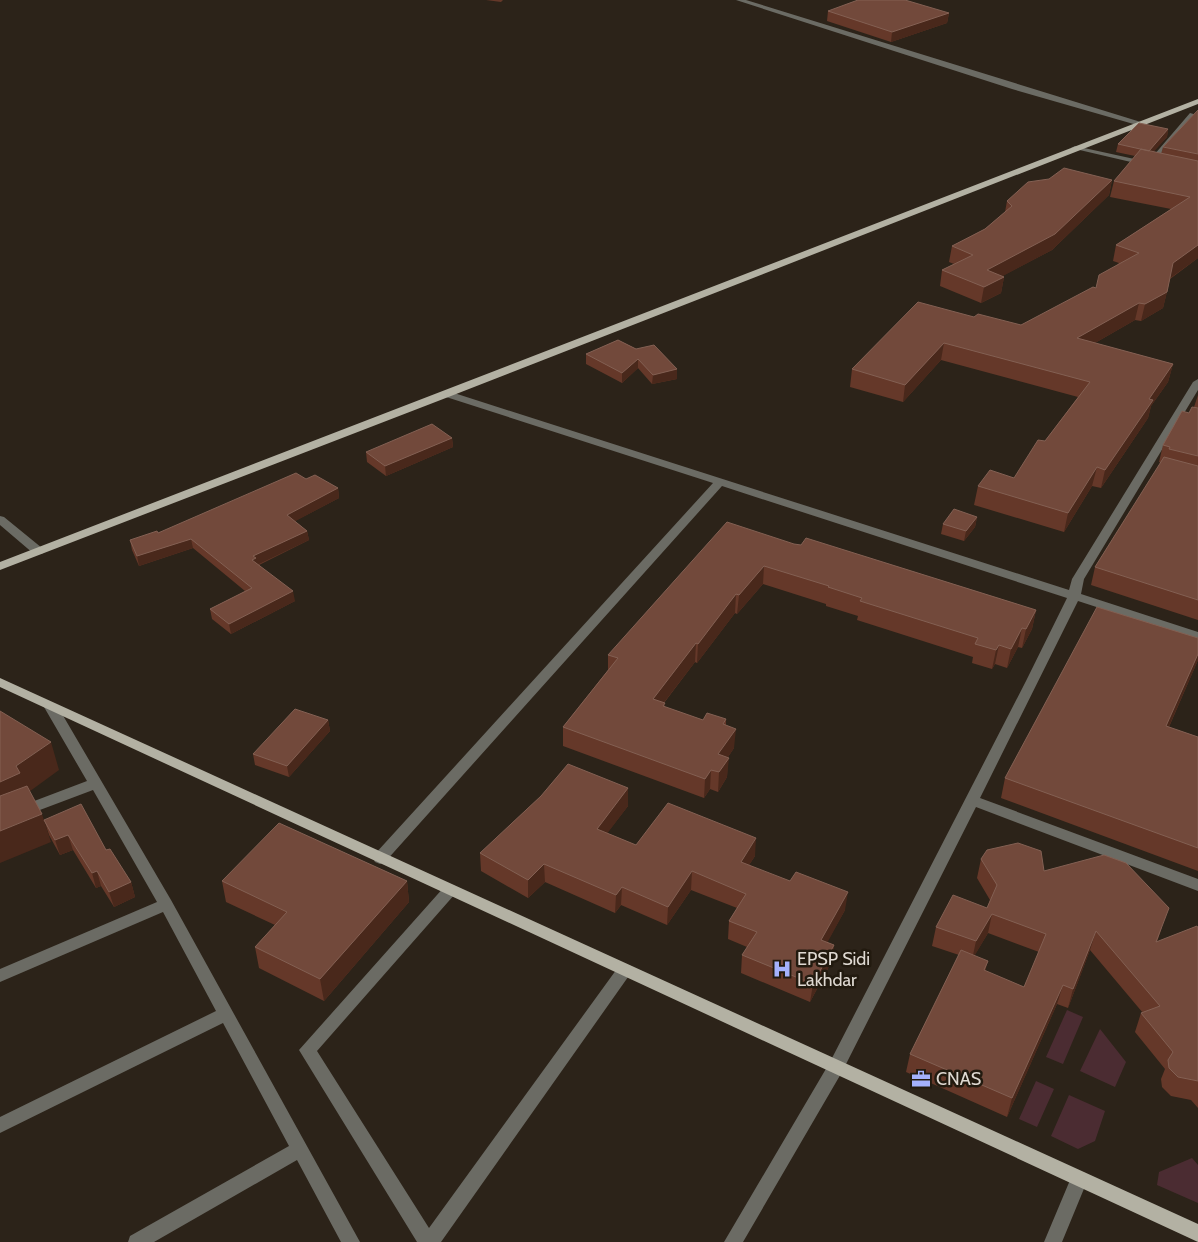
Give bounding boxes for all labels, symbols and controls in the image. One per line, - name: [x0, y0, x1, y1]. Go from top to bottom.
- place label: EPSP Sidi Lakhdar: [797, 948, 870, 991]
- hospital icon: EPSP Sidi Lakhdar: [771, 958, 793, 980]
- office icon: CNAS: [910, 1068, 932, 1090]
- place label: CNAS: [936, 1068, 981, 1090]

